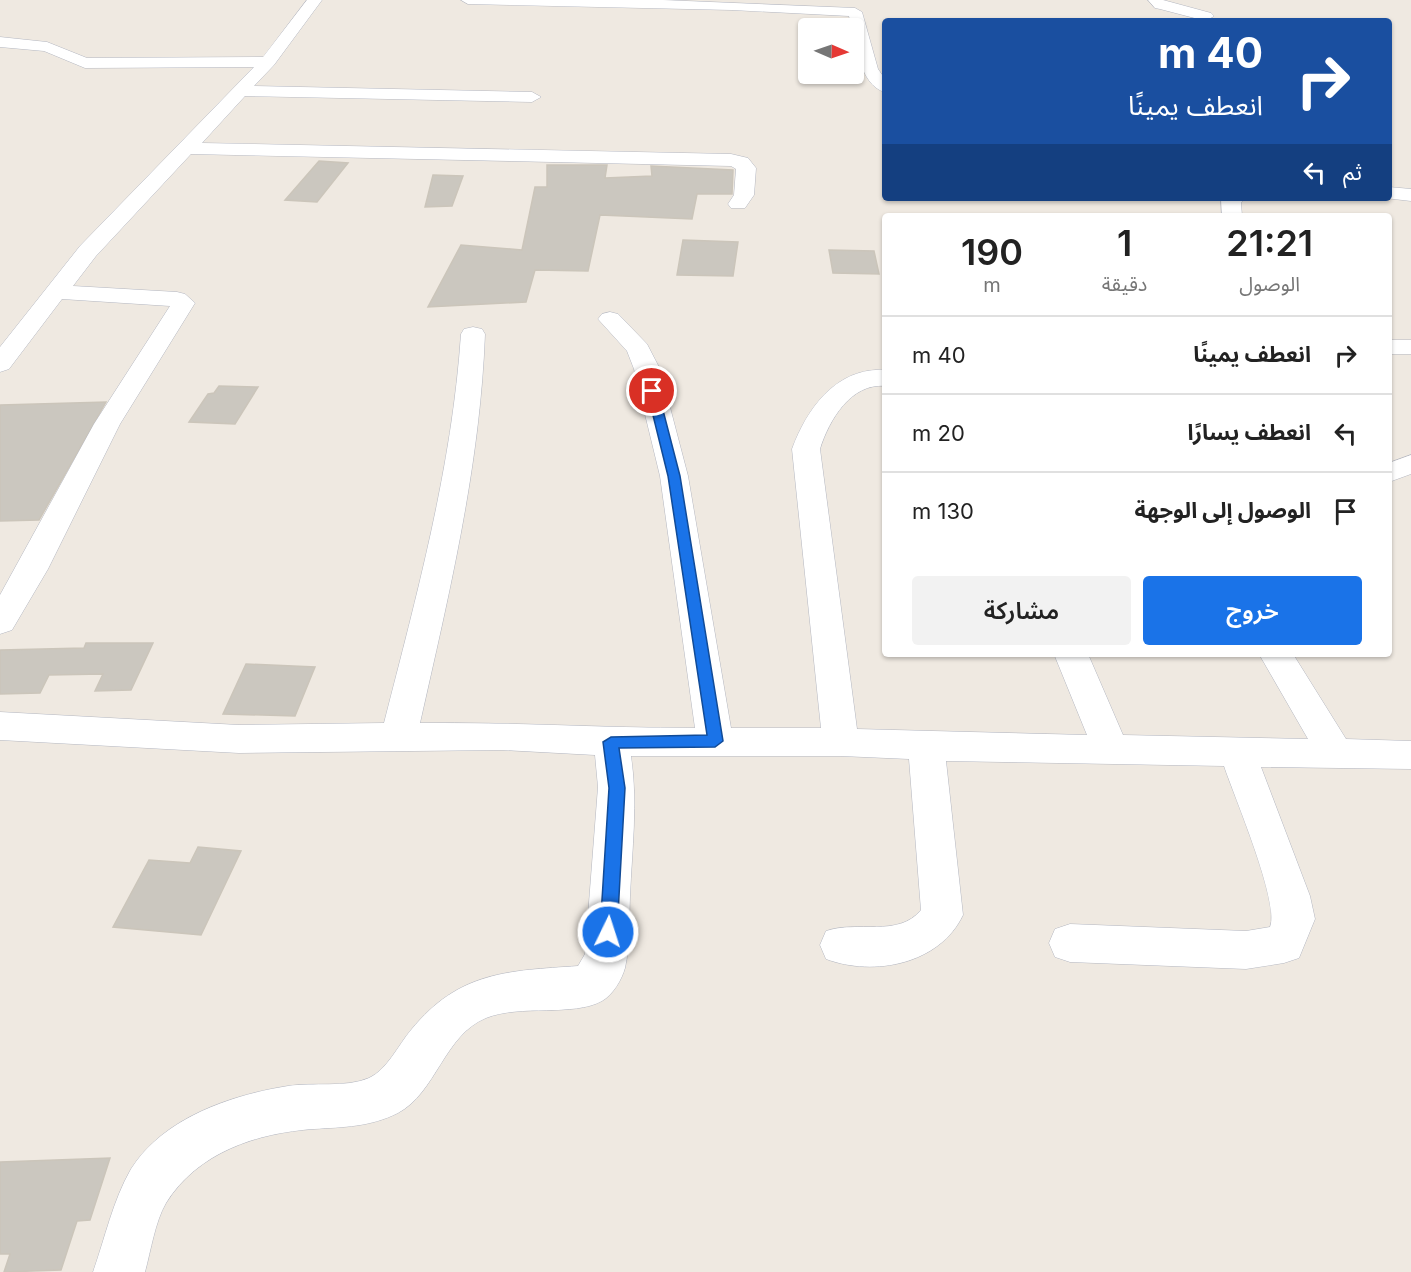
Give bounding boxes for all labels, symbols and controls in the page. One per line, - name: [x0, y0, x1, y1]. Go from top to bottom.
- north arrow: [798, 18, 864, 84]
- map controls: [798, 18, 864, 84]
- text: 40 m: [1158, 27, 1263, 78]
- icon: right: [1284, 42, 1362, 120]
- text: انعطف يمينًا: [1128, 89, 1263, 122]
- icon: left: [1298, 156, 1331, 189]
- text: ثم: [1343, 159, 1362, 185]
- text: 1: [1117, 221, 1132, 265]
- text: 21:21: [1226, 221, 1313, 265]
- text: 190: [961, 230, 1023, 274]
- text: دقيقة: [1102, 272, 1147, 296]
- text: الوصول: [1239, 272, 1300, 296]
- text: m: [983, 273, 1001, 297]
- icon: right: [1329, 339, 1362, 372]
- text: انعطف يمينًا: [1193, 341, 1311, 367]
- text: 40 m: [912, 342, 966, 368]
- pin: [626, 365, 677, 416]
- icon: arrive: [635, 374, 668, 407]
- icon: left: [1329, 417, 1362, 450]
- text: انعطف يسارًا: [1188, 419, 1311, 445]
- text: 20 m: [912, 420, 965, 446]
- icon: arrive: [1329, 495, 1362, 528]
- text: الوصول إلى الوجهة: [1134, 497, 1311, 523]
- text: 130 m: [912, 498, 974, 524]
- button: مشاركة: [912, 576, 1131, 645]
- button: خروج: [1143, 576, 1362, 645]
- position arrow: [576, 900, 640, 964]

